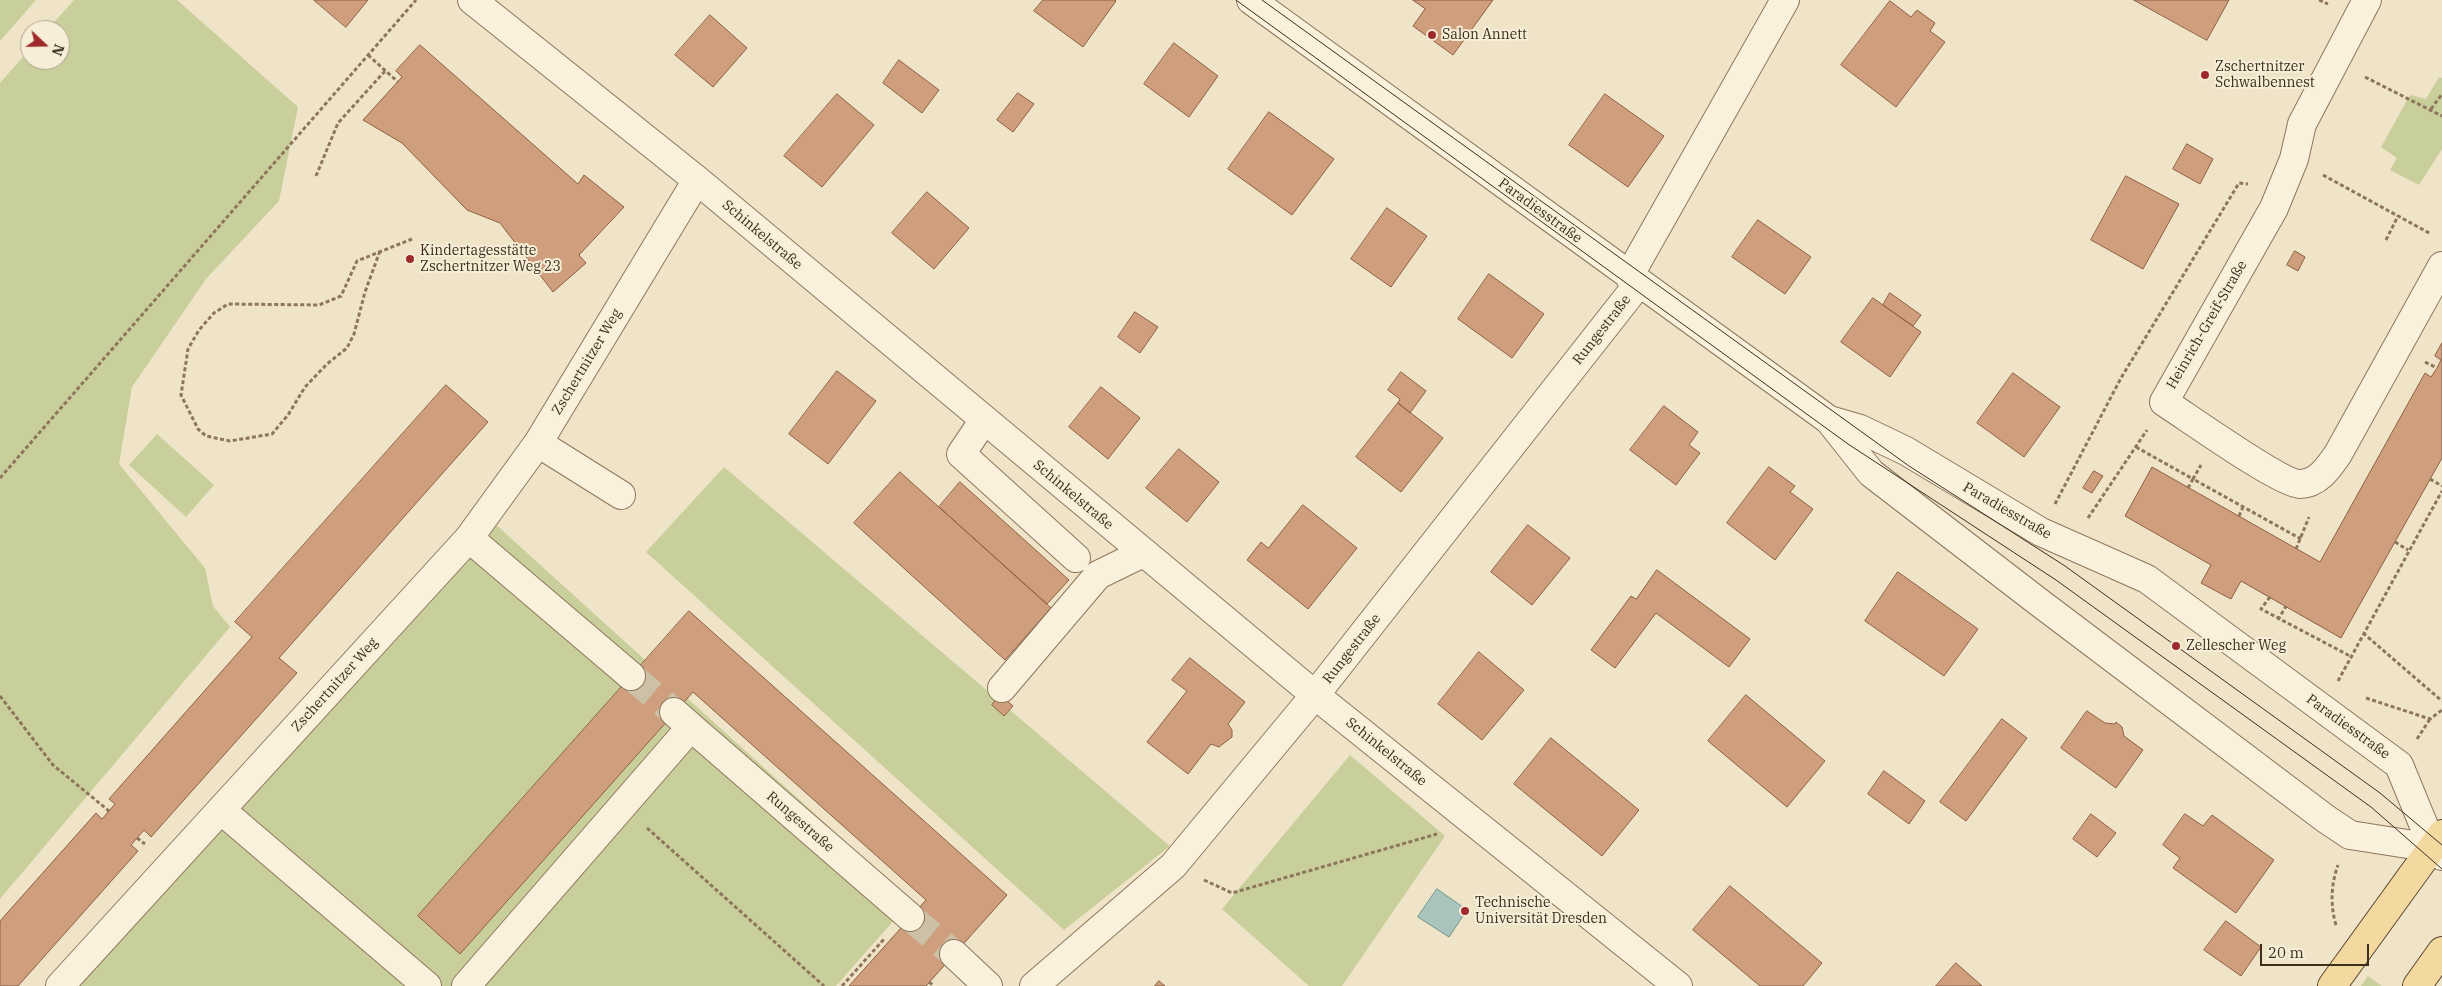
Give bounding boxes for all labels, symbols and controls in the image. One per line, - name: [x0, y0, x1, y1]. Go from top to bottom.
- north arrow: [20, 20, 70, 70]
- place label: Salon Annett: [1442, 27, 1527, 43]
- marker: Salon Annett: [1426, 29, 1438, 41]
- text: N: [48, 42, 68, 58]
- place label: Zschertnitzer Schwalbennest: [2215, 59, 2315, 92]
- marker: Zschertnitzer Schwalbennest: [2199, 69, 2211, 81]
- street label: Paradiesstraße: [1495, 175, 1585, 247]
- street label: Schinkelstraße: [719, 197, 805, 273]
- place label: Kindertagesstätte Zschertnitzer Weg 23: [420, 243, 561, 276]
- marker: Kindertagesstätte Zschertnitzer Weg 23: [404, 253, 416, 265]
- street label: Heinrich-Greif-Straße: [2163, 258, 2251, 392]
- street label: Rungestraße: [1570, 292, 1634, 368]
- street label: Zschertnitzer Weg: [549, 306, 625, 418]
- street label: Schinkelstraße: [1030, 457, 1116, 533]
- street label: Paradiesstraße: [1960, 479, 2054, 543]
- street label: Rungestraße: [1320, 611, 1384, 687]
- street label: Zschertnitzer Weg: [288, 635, 382, 735]
- place label: Zellescher Weg: [2186, 638, 2286, 654]
- marker: Zellescher Weg: [2170, 640, 2182, 652]
- street label: Paradiesstraße: [2303, 691, 2393, 763]
- street label: Schinkelstraße: [1342, 714, 1430, 790]
- street label: Rungestraße: [763, 788, 837, 856]
- place label: Technische Universität Dresden: [1475, 895, 1607, 928]
- marker: Technische Universität Dresden: [1459, 905, 1471, 917]
- scale bar: [2262, 934, 2371, 966]
- text: 20 m: [2268, 943, 2304, 962]

